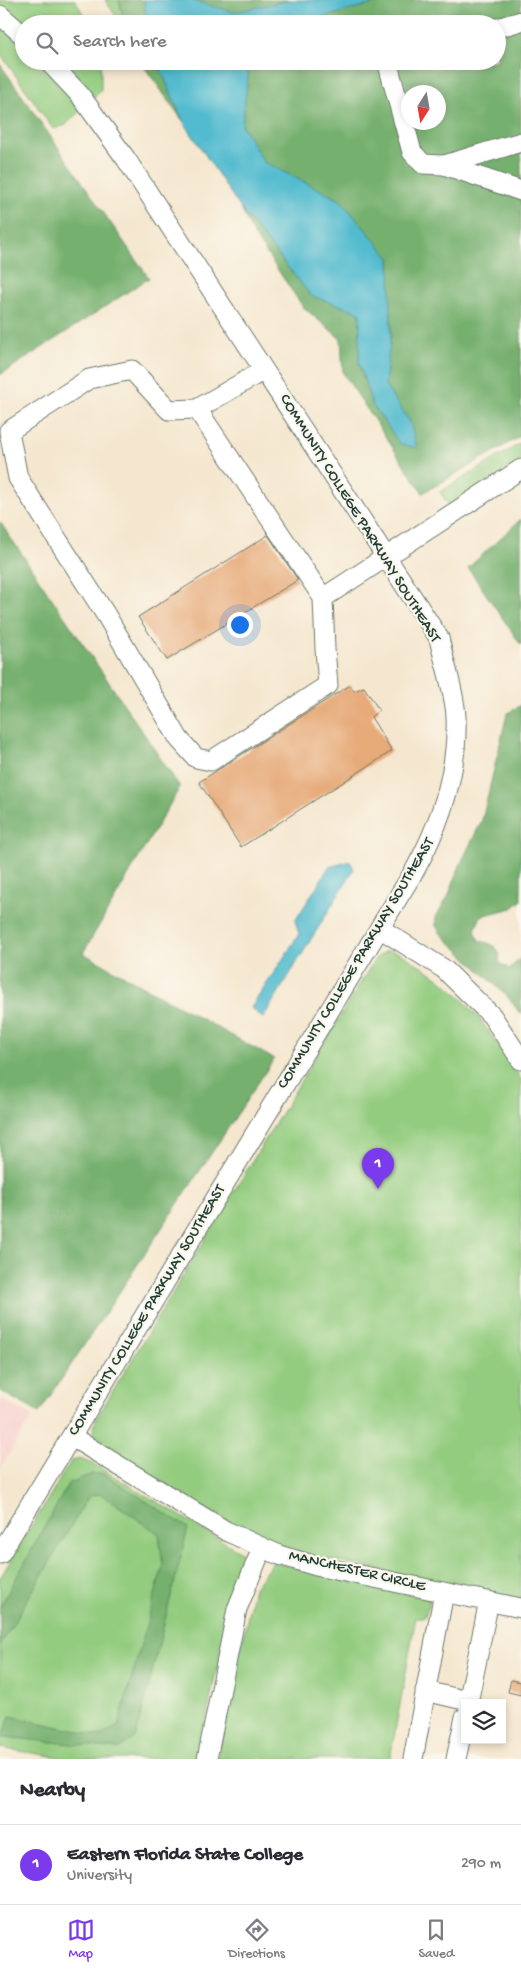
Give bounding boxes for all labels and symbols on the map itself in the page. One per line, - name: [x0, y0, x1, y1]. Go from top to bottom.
- north arrow: [401, 85, 446, 130]
- street label: COMMUNITY COLLEGE PARKWAY SOUTHEAST: [274, 391, 444, 648]
- your location: [227, 612, 253, 638]
- street label: COMMUNITY COLLEGE PARKWAY SOUTHEAST: [274, 834, 440, 1093]
- pin: 1: [362, 1148, 394, 1189]
- street label: COMMUNITY COLLEGE PARKWAY SOUTHEAST: [65, 1181, 231, 1440]
- street label: MANCHESTER CIRCLE: [287, 1547, 428, 1597]

